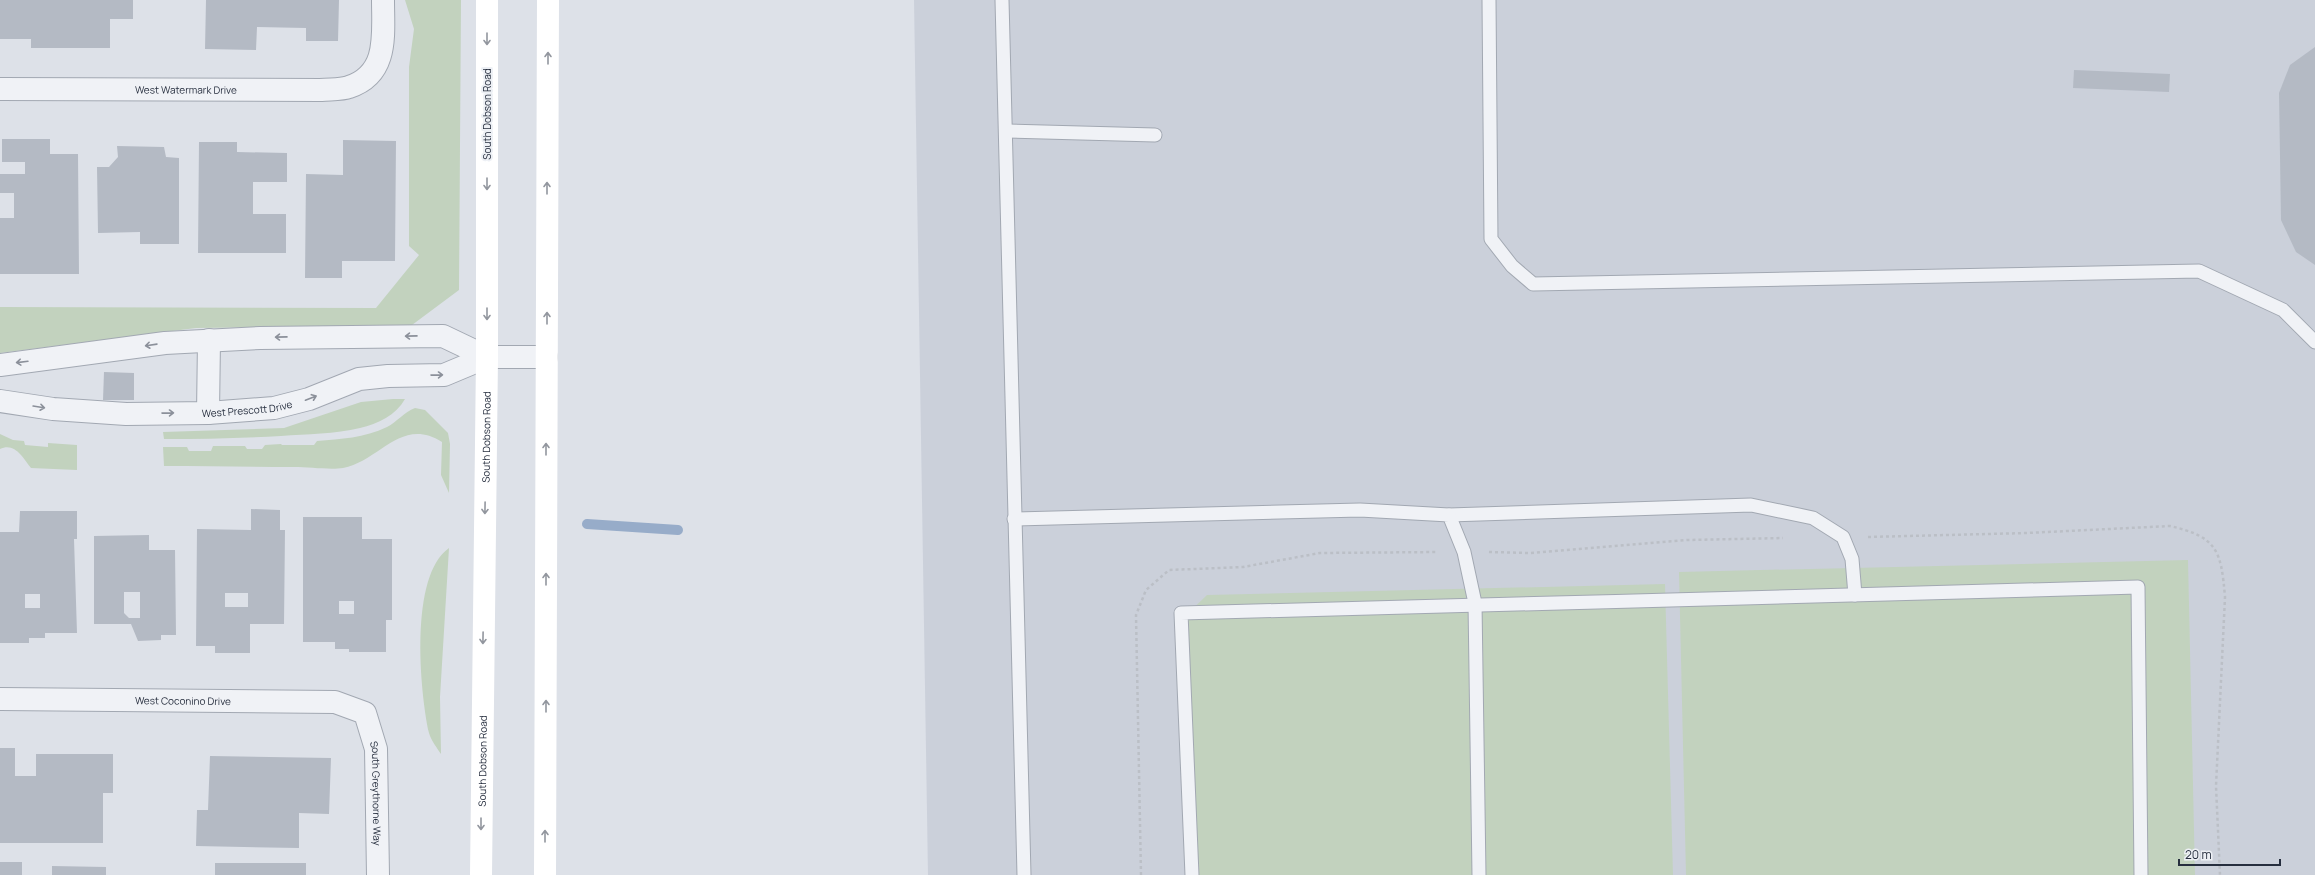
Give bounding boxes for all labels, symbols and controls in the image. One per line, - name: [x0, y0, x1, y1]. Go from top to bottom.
- one-way arrow: [483, 32, 491, 45]
- one-way arrow: [544, 52, 552, 65]
- street label: South Dobson Road: [480, 68, 494, 160]
- street label: West Watermark Drive: [135, 82, 237, 97]
- one-way arrow: [483, 177, 491, 190]
- one-way arrow: [543, 182, 551, 195]
- one-way arrow: [483, 307, 491, 320]
- one-way arrow: [543, 312, 551, 325]
- one-way arrow: [405, 332, 418, 340]
- one-way arrow: [275, 334, 288, 341]
- one-way arrow: [145, 341, 158, 349]
- one-way arrow: [16, 358, 29, 366]
- one-way arrow: [430, 371, 443, 379]
- street label: South Dobson Road: [479, 391, 494, 483]
- one-way arrow: [304, 393, 316, 401]
- street label: West Prescott Drive: [202, 397, 294, 420]
- one-way arrow: [32, 403, 45, 411]
- one-way arrow: [161, 409, 174, 417]
- one-way arrow: [542, 443, 550, 456]
- one-way arrow: [481, 501, 489, 514]
- one-way arrow: [542, 573, 550, 586]
- one-way arrow: [479, 631, 487, 644]
- street label: West Coconino Drive: [135, 693, 231, 708]
- one-way arrow: [542, 700, 550, 713]
- street label: South Dobson Road: [475, 715, 490, 807]
- street label: South Greythorne Way: [367, 739, 385, 847]
- one-way arrow: [477, 817, 485, 830]
- one-way arrow: [541, 830, 549, 843]
- scale bar: [2179, 841, 2280, 867]
- text: 20 m: [2185, 846, 2212, 863]

